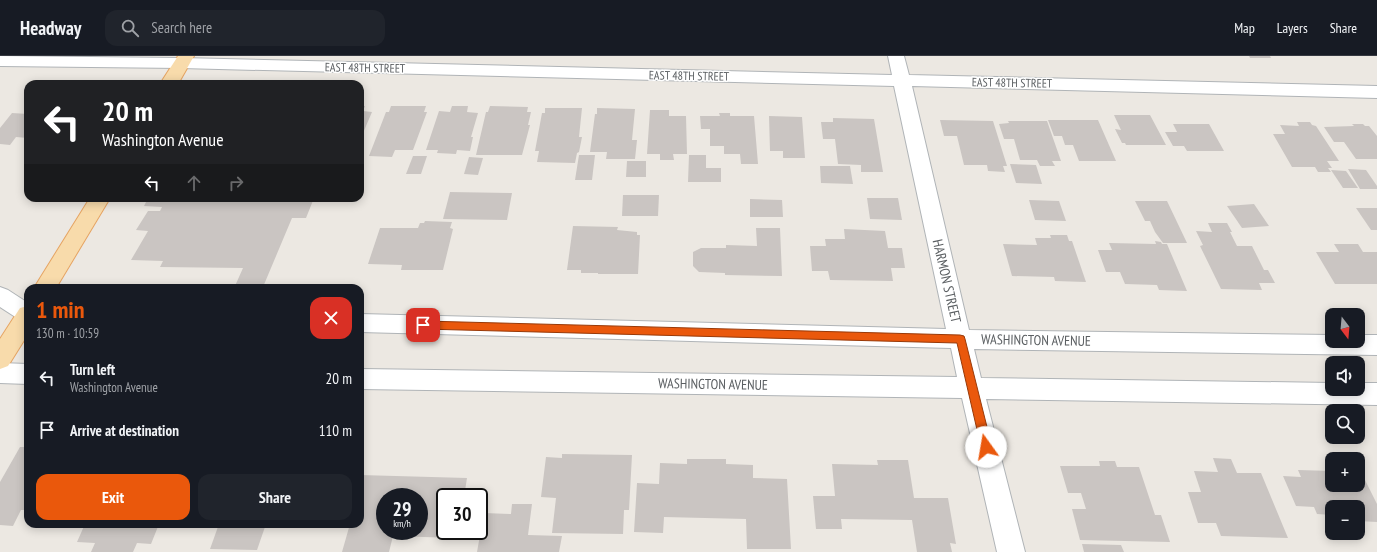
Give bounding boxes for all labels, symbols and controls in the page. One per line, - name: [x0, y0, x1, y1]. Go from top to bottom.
- search box: [105, 10, 385, 46]
- text: Headway: [20, 16, 81, 40]
- icon: search: [119, 17, 141, 39]
- text: Search here: [151, 18, 212, 37]
- text: Map: [1234, 19, 1255, 37]
- text: Layers: [1277, 19, 1308, 37]
- text: Share: [1330, 19, 1357, 37]
- street label: EAST 48TH STREET: [325, 59, 406, 76]
- street label: EAST 48TH STREET: [649, 67, 730, 84]
- street label: EAST 48TH STREET: [972, 74, 1053, 91]
- text: 20 m: [102, 92, 153, 129]
- icon: left: [36, 96, 88, 148]
- text: Washington Avenue: [102, 128, 224, 151]
- icon: left: [141, 172, 163, 194]
- icon: ahead: [183, 172, 205, 194]
- icon: right: [225, 172, 247, 194]
- street label: HARMON STREET: [929, 237, 966, 325]
- text: 1 min: [36, 294, 84, 325]
- button: close: [310, 297, 352, 339]
- pin: [406, 308, 440, 342]
- north arrow: [1325, 308, 1365, 348]
- map controls: [1325, 308, 1365, 540]
- icon: arrive: [412, 314, 434, 336]
- text: 130 m · 10:59: [36, 325, 99, 342]
- street label: WASHINGTON AVENUE: [981, 330, 1091, 350]
- button: sound: [1325, 356, 1365, 396]
- text: Turn left: [70, 360, 115, 379]
- icon: left: [36, 367, 58, 389]
- text: 20 m: [326, 369, 352, 388]
- street label: WASHINGTON AVENUE: [658, 374, 768, 394]
- text: Washington Avenue: [70, 379, 158, 396]
- button: search: [1325, 404, 1365, 444]
- icon: arrive: [36, 419, 58, 441]
- text: Arrive at destination: [70, 421, 179, 440]
- text: 110 m: [319, 421, 352, 440]
- position arrow: [965, 426, 1007, 468]
- button: +: [1325, 452, 1365, 492]
- button: Exit: [36, 474, 190, 520]
- button: Share: [198, 474, 352, 520]
- speed limit sign: 30: [436, 488, 488, 540]
- text: 29: [392, 496, 412, 522]
- button: −: [1325, 500, 1365, 540]
- text: km/h: [393, 517, 411, 530]

